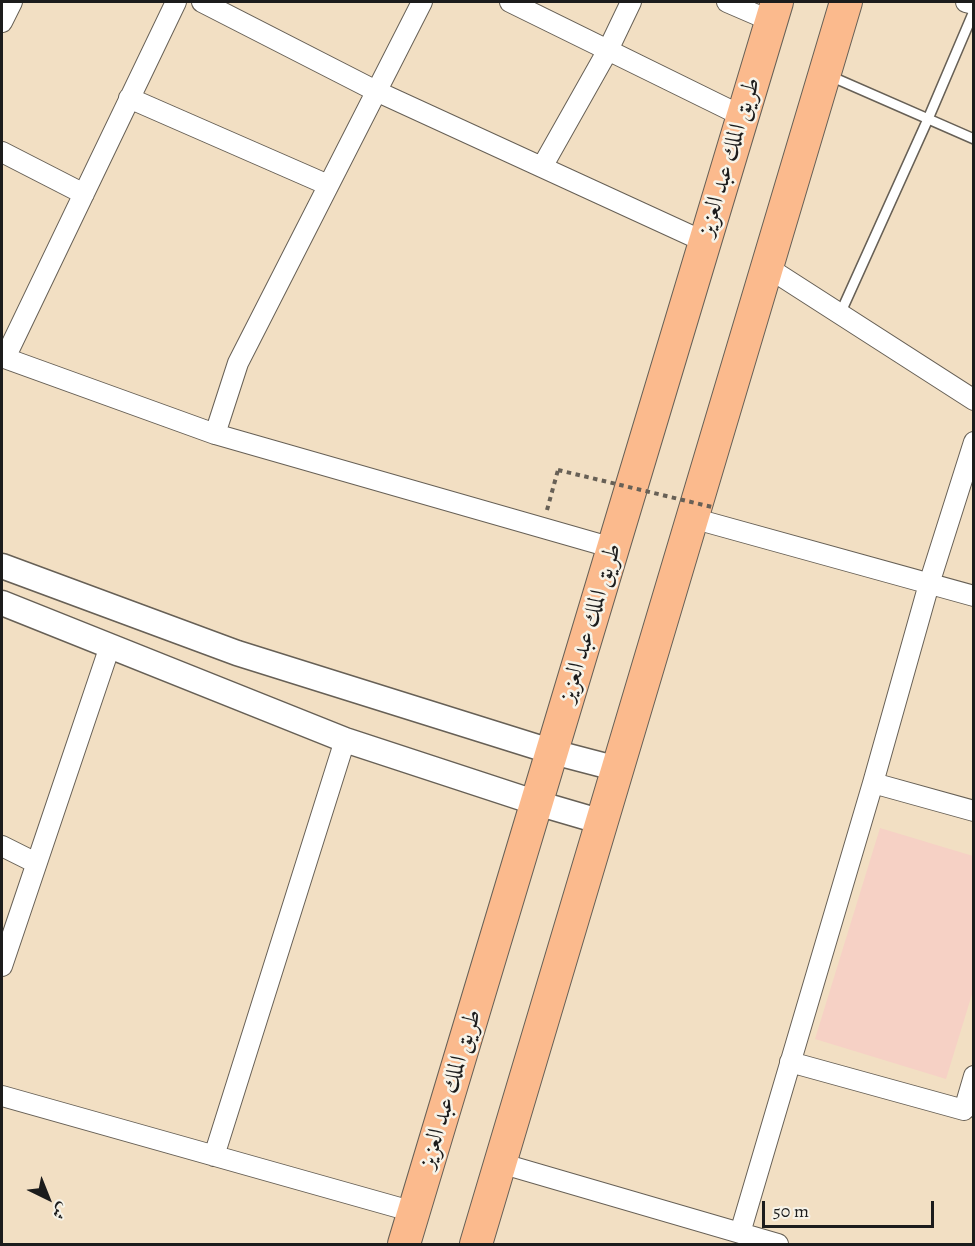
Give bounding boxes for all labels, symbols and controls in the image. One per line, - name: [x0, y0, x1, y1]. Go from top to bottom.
- street label: طريق الملك عبد العزيز: [692, 74, 768, 240]
- street label: طريق الملك عبد العزيز: [553, 540, 629, 706]
- street label: طريق الملك عبد العزيز: [413, 1006, 489, 1172]
- north arrow: [18, 1168, 78, 1228]
- scale bar: [765, 1189, 938, 1227]
- text: ش: [47, 1198, 74, 1225]
- text: 50 m: [773, 1199, 809, 1223]

